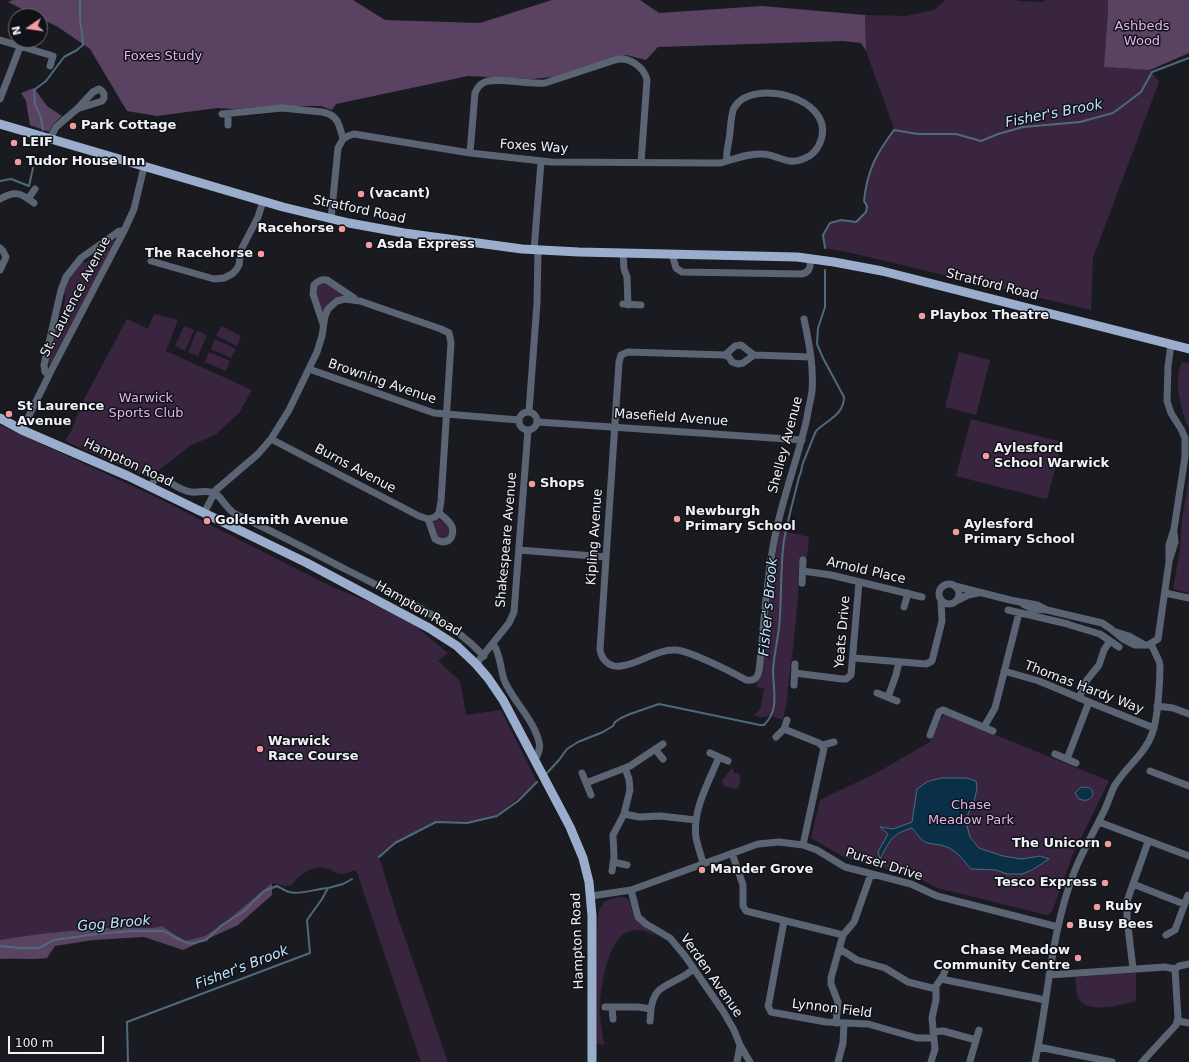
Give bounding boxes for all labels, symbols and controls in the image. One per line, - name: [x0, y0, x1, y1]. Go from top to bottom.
- north arrow: [8, 8, 48, 48]
- park label: Ashbeds Wood: [1114, 19, 1170, 50]
- text: N: [9, 25, 24, 37]
- park label: Foxes Study: [124, 49, 202, 65]
- water label: Fisher's Brook: [1004, 96, 1104, 132]
- place label: Park Cottage: [81, 118, 176, 134]
- marker: Park Cottage: [68, 121, 78, 131]
- place label: LEIF: [22, 135, 53, 151]
- street label: Foxes Way: [499, 137, 569, 157]
- marker: LEIF: [9, 138, 19, 148]
- place label: Tudor House Inn: [26, 154, 145, 170]
- marker: Tudor House Inn: [13, 157, 23, 167]
- place label: (vacant): [369, 186, 430, 202]
- marker: (vacant): [356, 189, 366, 199]
- street label: Stratford Road: [311, 193, 407, 227]
- place label: Racehorse: [258, 221, 334, 237]
- marker: Racehorse: [337, 224, 347, 234]
- street label: St. Laurence Avenue: [38, 234, 114, 360]
- place label: Asda Express: [377, 237, 475, 253]
- marker: Asda Express: [364, 240, 374, 250]
- place label: The Racehorse: [145, 246, 253, 262]
- marker: The Racehorse: [256, 249, 266, 259]
- street label: Stratford Road: [944, 266, 1040, 304]
- place label: Playbox Theatre: [930, 308, 1049, 324]
- marker: Playbox Theatre: [917, 311, 927, 321]
- street label: Browning Avenue: [326, 356, 438, 408]
- park label: Warwick Sports Club: [109, 391, 183, 422]
- street label: Shelley Avenue: [766, 395, 806, 495]
- place label: St Laurence Avenue: [17, 399, 104, 430]
- street label: Masefield Avenue: [613, 406, 729, 430]
- marker: St Laurence Avenue: [4, 409, 14, 419]
- street label: Hampton Road: [81, 435, 175, 491]
- street label: Burns Avenue: [312, 441, 398, 497]
- place label: Aylesford School Warwick: [994, 441, 1109, 472]
- marker: Aylesford School Warwick: [981, 451, 991, 461]
- street label: Shakespeare Avenue: [493, 472, 521, 608]
- place label: Shops: [540, 476, 585, 492]
- marker: Shops: [527, 479, 537, 489]
- street label: Kipling Avenue: [584, 488, 606, 586]
- place label: Newburgh Primary School: [685, 504, 796, 535]
- place label: Goldsmith Avenue: [215, 513, 348, 529]
- marker: Newburgh Primary School: [672, 514, 682, 524]
- marker: Goldsmith Avenue: [202, 516, 212, 526]
- place label: Aylesford Primary School: [964, 517, 1075, 548]
- marker: Aylesford Primary School: [951, 527, 961, 537]
- street label: Arnold Place: [825, 554, 907, 588]
- water label: Fisher's Brook: [756, 557, 782, 657]
- street label: Hampton Road: [372, 578, 464, 640]
- street label: Yeats Drive: [832, 595, 854, 669]
- street label: Thomas Hardy Way: [1022, 658, 1146, 718]
- place label: Warwick Race Course: [268, 734, 359, 765]
- marker: Warwick Race Course: [255, 744, 265, 754]
- park label: Chase Meadow Park: [928, 798, 1014, 829]
- place label: The Unicorn: [1012, 836, 1100, 852]
- marker: The Unicorn: [1103, 839, 1113, 849]
- street label: Purser Drive: [843, 845, 925, 885]
- place label: Mander Grove: [710, 862, 813, 878]
- marker: Mander Grove: [697, 865, 707, 875]
- place label: Tesco Express: [995, 875, 1097, 891]
- marker: Tesco Express: [1100, 878, 1110, 888]
- street label: Hampton Road: [569, 892, 587, 990]
- place label: Ruby: [1105, 899, 1142, 915]
- marker: Ruby: [1092, 902, 1102, 912]
- water label: Gog Brook: [77, 912, 151, 936]
- place label: Busy Bees: [1078, 917, 1153, 933]
- marker: Busy Bees: [1065, 920, 1075, 930]
- street label: Verden Avenue: [677, 931, 745, 1021]
- water label: Fisher's Brook: [193, 942, 291, 994]
- place label: Chase Meadow Community Centre: [933, 943, 1070, 974]
- marker: Chase Meadow Community Centre: [1073, 953, 1083, 963]
- street label: Lynnon Field: [791, 996, 873, 1022]
- scale bar: [10, 1028, 106, 1054]
- text: 100 m: [15, 1036, 53, 1050]

